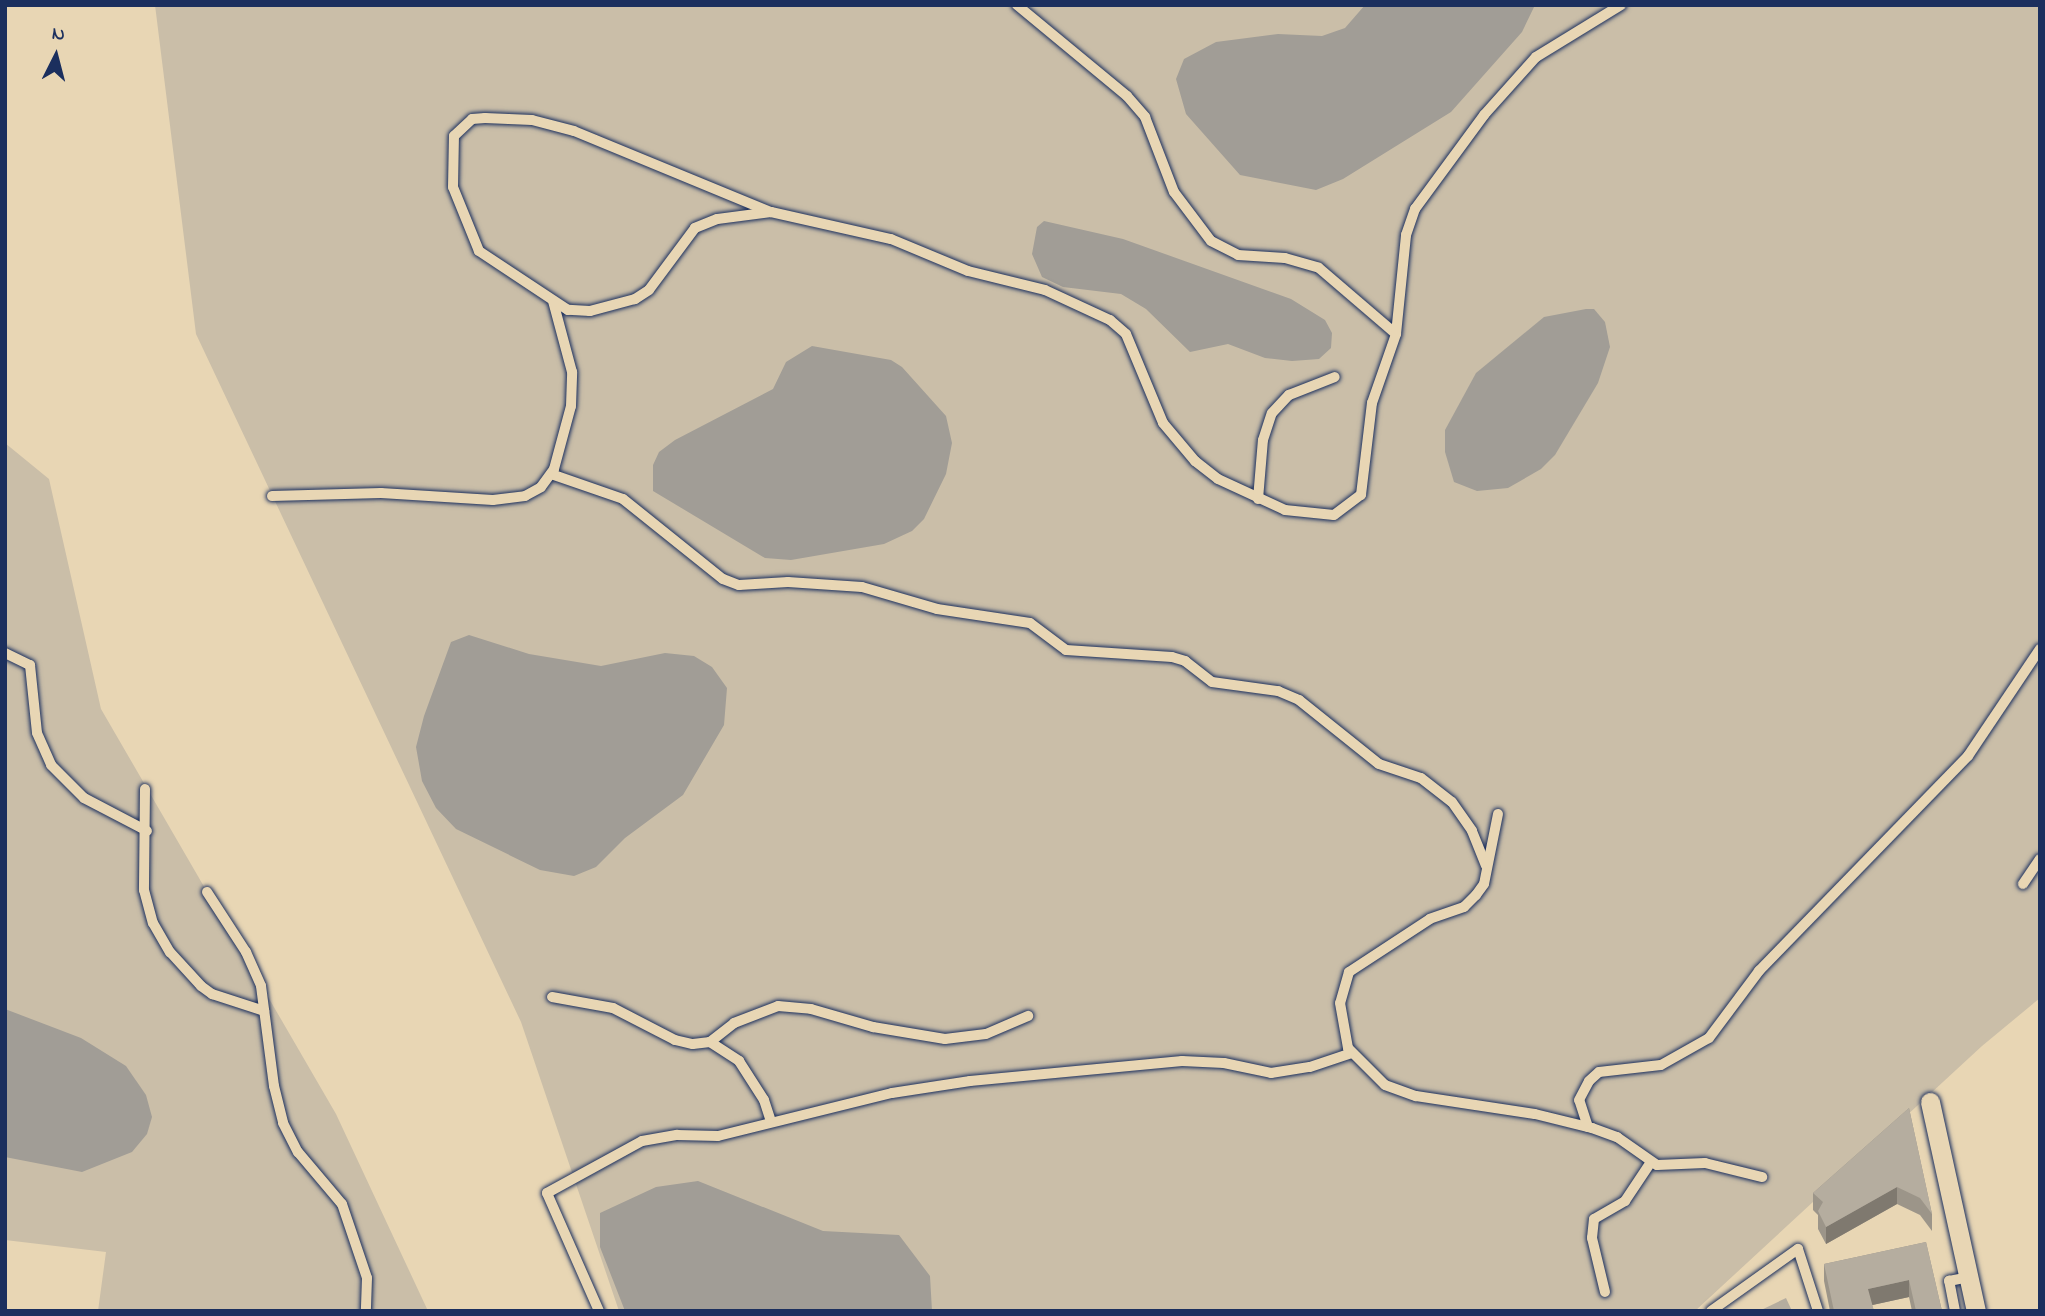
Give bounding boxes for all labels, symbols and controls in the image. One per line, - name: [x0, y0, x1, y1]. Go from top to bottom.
- north arrow: [21, 21, 91, 91]
- text: N: [50, 21, 66, 49]

